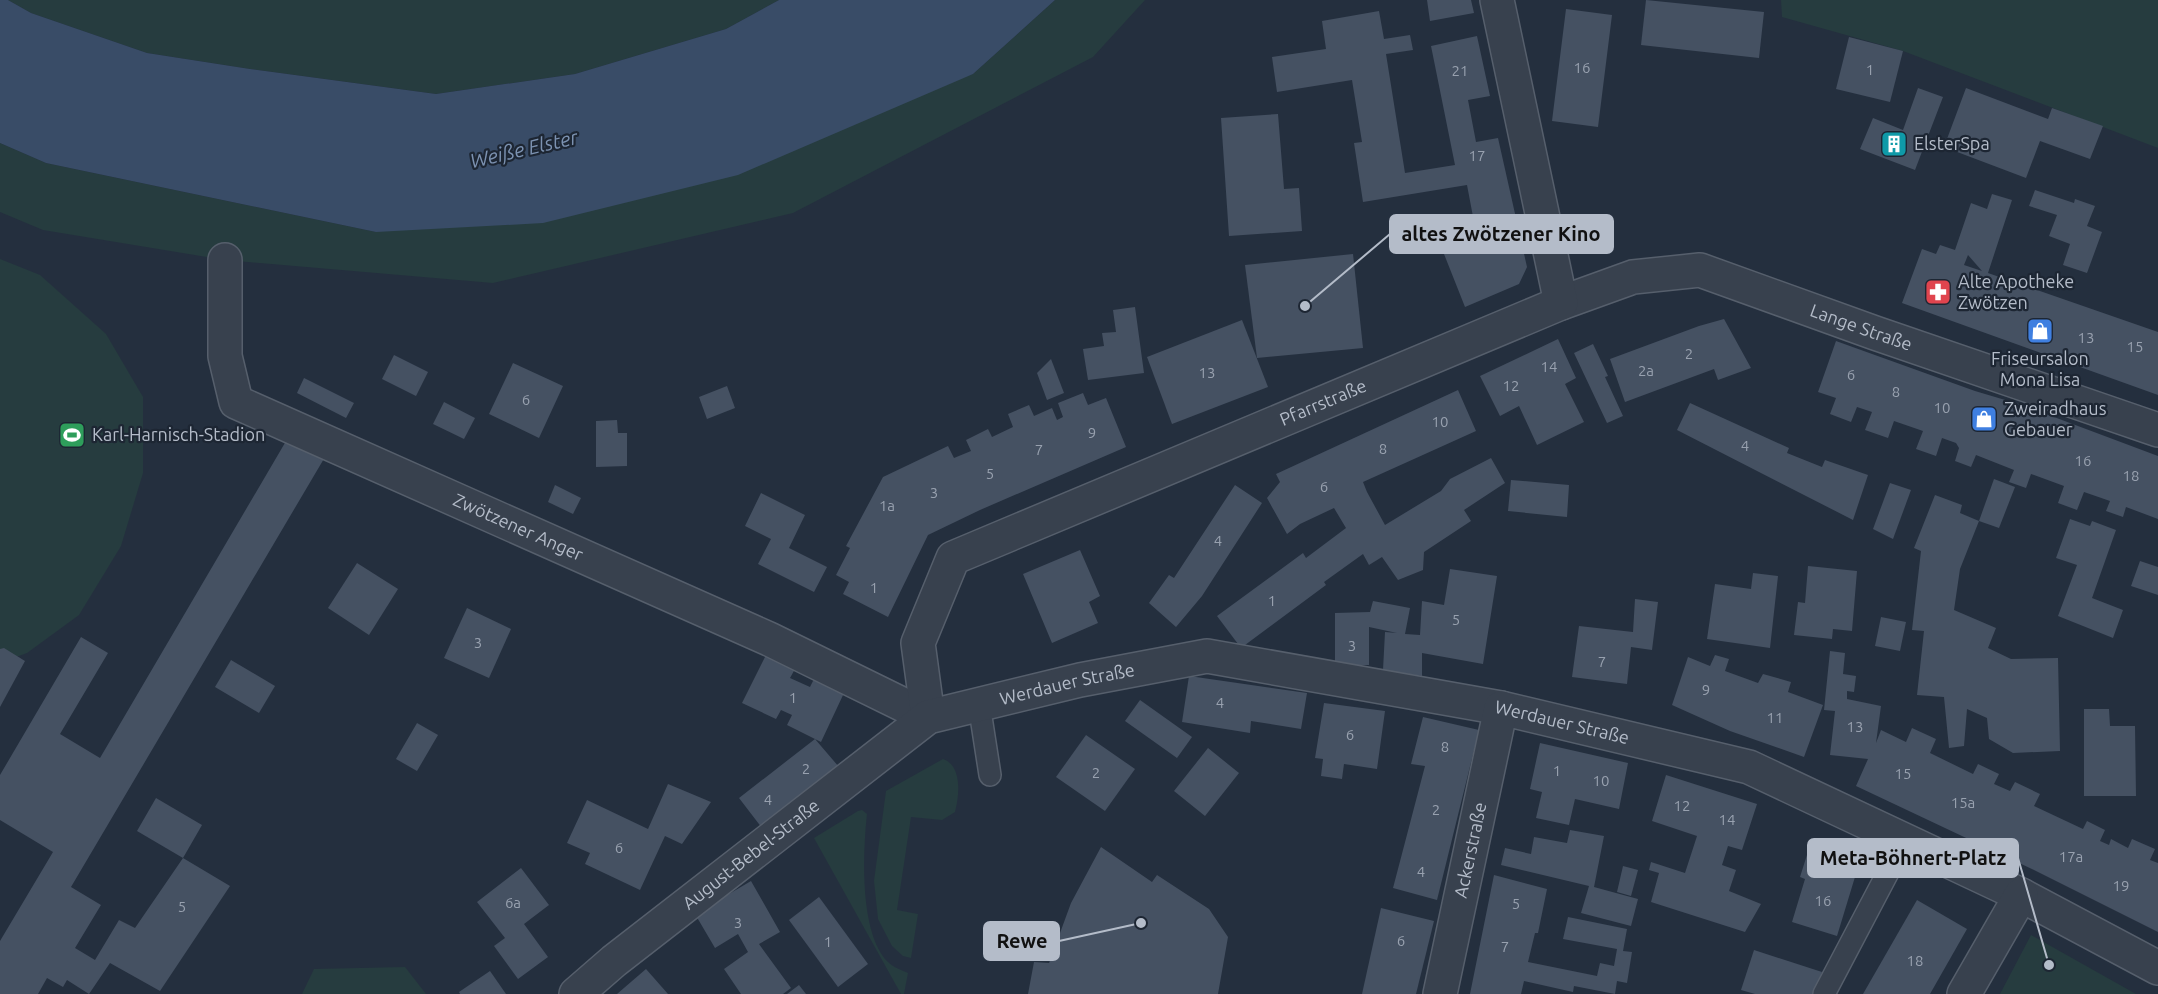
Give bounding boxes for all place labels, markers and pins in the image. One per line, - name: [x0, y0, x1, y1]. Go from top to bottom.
- building icon: ElsterSpa: [1879, 129, 1909, 159]
- place label: ElsterSpa: [1914, 133, 1990, 153]
- callout: altes Zwötzener Kino: [1390, 215, 1613, 253]
- place label: Alte Apotheke Zwötzen: [1958, 271, 2074, 312]
- pharmacy icon: Alte Apotheke Zwötzen: [1923, 277, 1953, 307]
- shop icon: Friseursalon Mona Lisa: [2025, 316, 2055, 346]
- place label: Friseursalon Mona Lisa: [1991, 348, 2089, 389]
- place label: Zweiradhaus Gebauer: [2004, 398, 2107, 439]
- shop icon: Zweiradhaus Gebauer: [1969, 404, 1999, 434]
- sports icon: Karl-Harnisch-Stadion: [57, 420, 87, 450]
- place label: Karl-Harnisch-Stadion: [92, 424, 265, 444]
- callout: Meta-Böhnert-Platz: [1808, 839, 2018, 877]
- callout: Rewe: [984, 922, 1059, 960]

